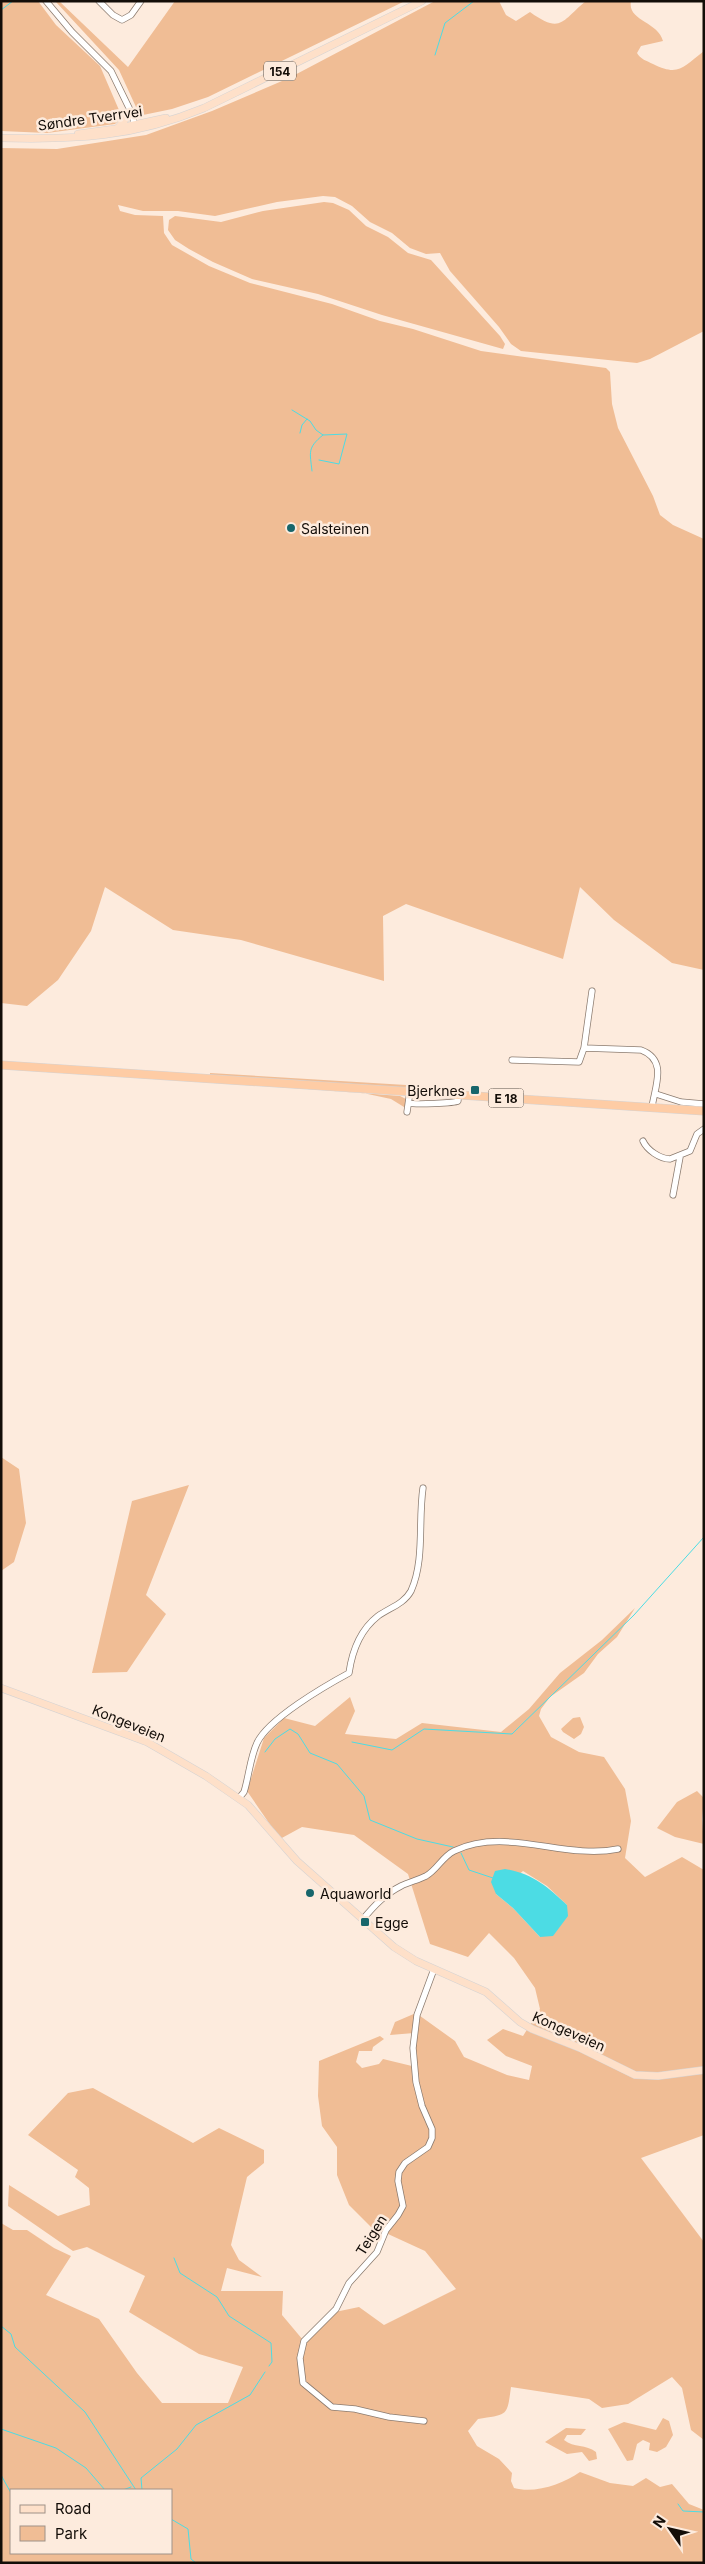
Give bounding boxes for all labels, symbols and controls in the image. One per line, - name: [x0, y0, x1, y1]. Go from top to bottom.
- road number: 154: [264, 61, 296, 80]
- street label: Søndre Tverrvei: [37, 102, 143, 134]
- place label: Salsteinen: [301, 520, 369, 537]
- marker: Salsteinen: [285, 522, 297, 534]
- place label: Bjerknes: [407, 1082, 465, 1099]
- marker: Bjerknes: [469, 1084, 481, 1096]
- road number: E 18: [488, 1088, 524, 1108]
- street label: Kongeveien: [90, 1701, 168, 1745]
- place label: Aquaworld: [320, 1885, 391, 1902]
- marker: Aquaworld: [304, 1887, 316, 1899]
- place label: Egge: [375, 1914, 409, 1931]
- marker: Egge: [359, 1916, 371, 1928]
- street label: Kongeveien: [530, 2007, 608, 2055]
- street label: Teigen: [352, 2212, 390, 2258]
- legend: [10, 2489, 172, 2554]
- text: Road: [55, 2499, 91, 2518]
- north arrow: [645, 2504, 695, 2554]
- text: N: [649, 2512, 669, 2531]
- text: Park: [55, 2524, 88, 2543]

